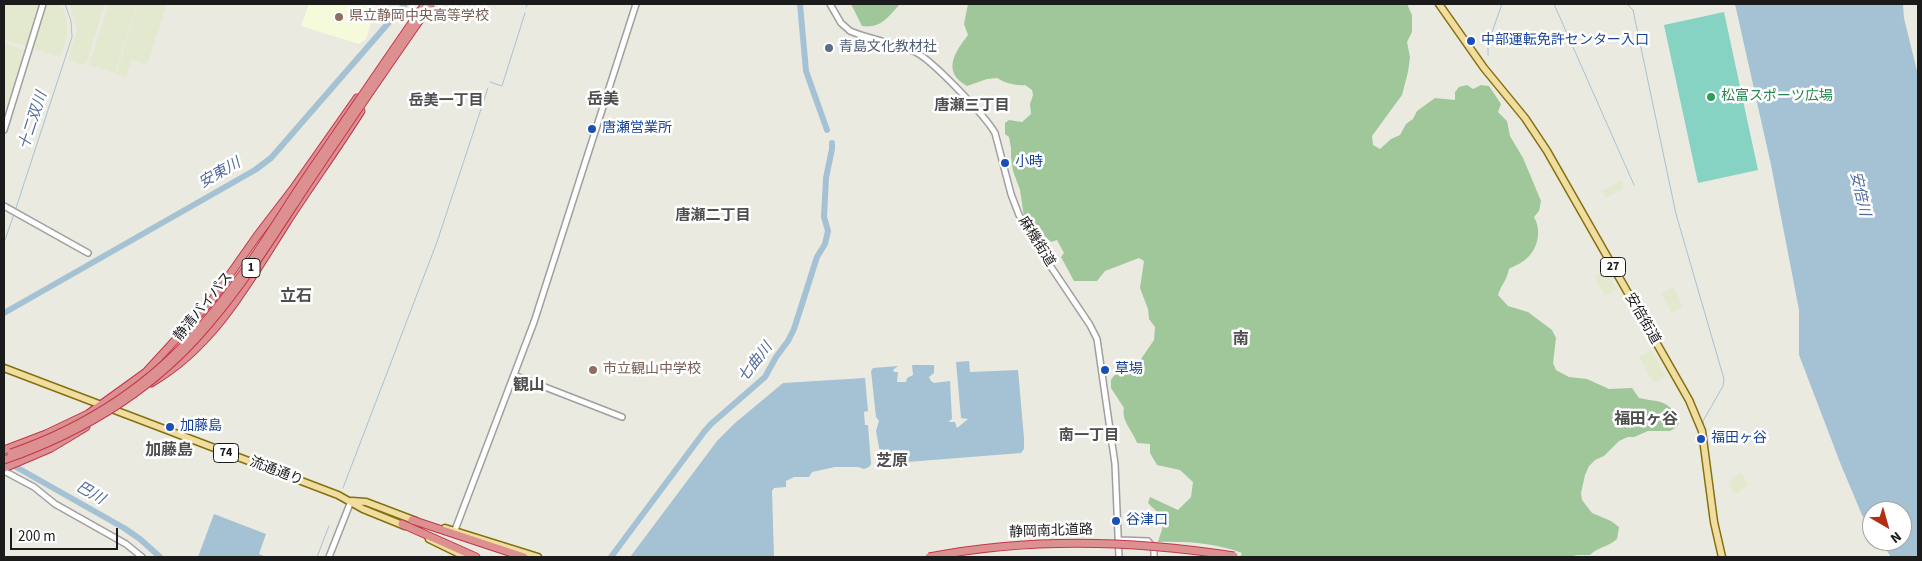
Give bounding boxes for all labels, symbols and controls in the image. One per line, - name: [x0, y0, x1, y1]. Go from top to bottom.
- place label: 県立静岡中央高等学校: [349, 9, 489, 25]
- marker: 県立静岡中央高等学校: [333, 11, 345, 23]
- place label: 中部運転免許センター入口: [1481, 33, 1649, 49]
- marker: 中部運転免許センター入口: [1465, 35, 1477, 47]
- place label: 青島文化教材社: [839, 40, 937, 56]
- marker: 青島文化教材社: [823, 42, 835, 54]
- place label: 松富スポーツ広場: [1721, 89, 1833, 105]
- water label: 十二双川: [16, 90, 52, 152]
- district label: 岳美: [587, 90, 619, 110]
- marker: 松富スポーツ広場: [1705, 91, 1717, 103]
- district label: 岳美一丁目: [409, 93, 483, 111]
- district label: 唐瀬三丁目: [935, 98, 1009, 116]
- place label: 唐瀬営業所: [602, 121, 672, 137]
- marker: 唐瀬営業所: [586, 123, 598, 135]
- water label: 安東川: [196, 155, 244, 193]
- place label: 小時: [1015, 155, 1043, 171]
- marker: 小時: [999, 157, 1011, 169]
- water label: 安倍川: [1845, 170, 1873, 218]
- district label: 唐瀬二丁目: [676, 208, 750, 226]
- street label: 麻機街道: [1014, 214, 1058, 270]
- road number: 1: [242, 258, 260, 278]
- road number: 27: [1600, 258, 1626, 276]
- street label: 静清バイパス: [171, 269, 237, 345]
- district label: 立石: [280, 287, 312, 307]
- street label: 安倍街道: [1621, 291, 1663, 347]
- district label: 南: [1233, 330, 1249, 350]
- water label: 七曲川: [735, 340, 777, 386]
- place label: 市立観山中学校: [603, 362, 701, 378]
- place label: 草場: [1115, 362, 1143, 378]
- marker: 市立観山中学校: [587, 364, 599, 376]
- marker: 草場: [1099, 364, 1111, 376]
- district label: 観山: [513, 376, 545, 396]
- district label: 福田ヶ谷: [1614, 410, 1678, 430]
- place label: 加藤島: [180, 419, 222, 435]
- marker: 加藤島: [164, 421, 176, 433]
- district label: 南一丁目: [1059, 428, 1119, 446]
- place label: 福田ヶ谷: [1711, 431, 1767, 447]
- marker: 福田ヶ谷: [1695, 433, 1707, 445]
- district label: 加藤島: [145, 441, 193, 461]
- road number: 74: [214, 443, 238, 462]
- district label: 芝原: [876, 452, 908, 472]
- street label: 流通通り: [247, 454, 305, 490]
- water label: 巴川: [73, 479, 107, 509]
- north arrow: [1862, 501, 1912, 551]
- place label: 谷津口: [1126, 513, 1168, 529]
- marker: 谷津口: [1110, 515, 1122, 527]
- scale bar: [12, 518, 120, 550]
- street label: 静岡南北道路: [1009, 522, 1093, 542]
- text: 200 m: [18, 526, 56, 547]
- text: N: [1886, 526, 1905, 548]

